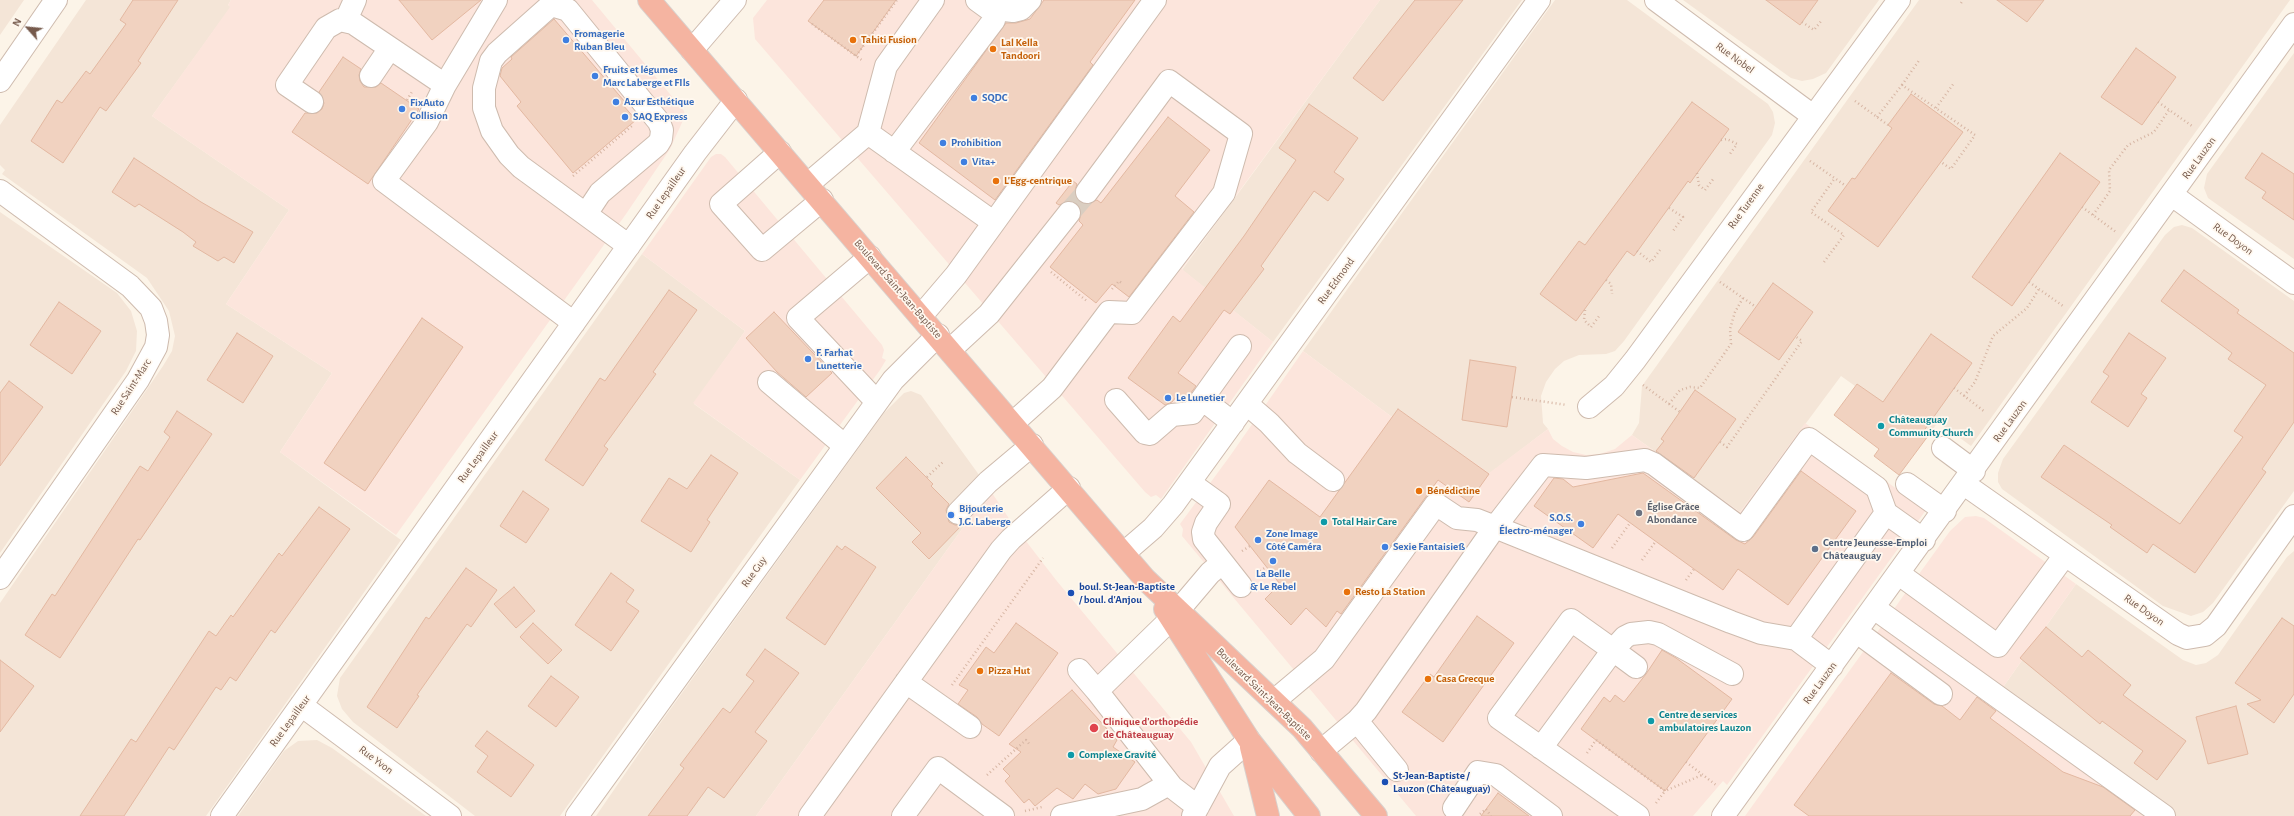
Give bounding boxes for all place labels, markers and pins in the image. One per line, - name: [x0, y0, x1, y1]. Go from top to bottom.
- place label: Fromagerie Ruban Bleu: [574, 27, 625, 53]
- place label: Tahiti Fusion: [861, 33, 917, 47]
- marker: Fromagerie Ruban Bleu: [561, 35, 571, 45]
- marker: Tahiti Fusion: [848, 35, 858, 45]
- place label: Lal Kella Tandoori: [1001, 36, 1040, 62]
- marker: Lal Kella Tandoori: [988, 44, 998, 54]
- place label: Fruits et légumes Marc Laberge et FIls: [603, 63, 690, 89]
- marker: Fruits et légumes Marc Laberge et FIls: [590, 71, 600, 81]
- place label: SQDC: [982, 91, 1007, 105]
- marker: SQDC: [969, 93, 979, 103]
- place label: Azur Esthétique: [624, 95, 694, 109]
- place label: FixAuto Collision: [410, 96, 448, 122]
- marker: Azur Esthétique: [611, 97, 621, 107]
- marker: FixAuto Collision: [397, 104, 407, 114]
- place label: SAQ Express: [633, 110, 687, 124]
- marker: SAQ Express: [620, 112, 630, 122]
- place label: Prohibition: [951, 136, 1001, 150]
- marker: Prohibition: [938, 138, 948, 148]
- place label: Vita+: [972, 155, 996, 169]
- marker: Vita+: [959, 157, 969, 167]
- place label: L'Egg-centrique: [1004, 174, 1072, 188]
- marker: L'Egg-centrique: [991, 176, 1001, 186]
- place label: F. Farhat Lunetterie: [816, 346, 862, 372]
- marker: F. Farhat Lunetterie: [803, 354, 813, 364]
- place label: Le Lunetier: [1176, 391, 1225, 405]
- marker: Le Lunetier: [1163, 393, 1173, 403]
- place label: Châteauguay Community Church: [1889, 413, 1973, 439]
- marker: Châteauguay Community Church: [1876, 421, 1886, 431]
- place label: Bénédictine: [1427, 484, 1480, 498]
- marker: Bénédictine: [1414, 486, 1424, 496]
- place label: Église Grâce Abondance: [1647, 500, 1699, 526]
- place label: Bijouterie J.G. Laberge: [959, 502, 1011, 528]
- marker: Église Grâce Abondance: [1634, 508, 1644, 518]
- marker: Bijouterie J.G. Laberge: [946, 510, 956, 520]
- place label: S.O.S. Électro-ménager: [1499, 511, 1573, 537]
- place label: Total Hair Care: [1332, 515, 1397, 529]
- marker: Total Hair Care: [1319, 517, 1329, 527]
- marker: S.O.S. Électro-ménager: [1576, 519, 1586, 529]
- place label: Zone Image Côté Caméra: [1266, 527, 1321, 553]
- marker: Zone Image Côté Caméra: [1253, 535, 1263, 545]
- place label: Centre Jeunesse-Emploi Châteauguay: [1823, 536, 1927, 562]
- place label: Sexie Fantaisieß: [1393, 540, 1465, 554]
- marker: Sexie Fantaisieß: [1380, 542, 1390, 552]
- marker: Centre Jeunesse-Emploi Châteauguay: [1810, 544, 1820, 554]
- marker: La Belle & Le Rebel: [1268, 556, 1278, 566]
- place label: La Belle & Le Rebel: [1250, 567, 1296, 593]
- place label: boul. St-Jean-Baptiste / boul. d'Anjou: [1079, 580, 1175, 606]
- place label: Resto La Station: [1355, 585, 1425, 599]
- marker: Resto La Station: [1342, 587, 1352, 597]
- marker: boul. St-Jean-Baptiste / boul. d'Anjou: [1066, 588, 1076, 598]
- place label: Pizza Hut: [988, 664, 1030, 678]
- marker: Pizza Hut: [975, 666, 985, 676]
- place label: Casa Grecque: [1436, 672, 1494, 686]
- marker: Casa Grecque: [1423, 674, 1433, 684]
- place label: Centre de services ambulatoires Lauzon: [1659, 708, 1751, 734]
- place label: Clinique d'orthopédie de Châteauguay: [1103, 715, 1198, 741]
- marker: Centre de services ambulatoires Lauzon: [1646, 716, 1656, 726]
- marker: Clinique d'orthopédie de Châteauguay: [1088, 722, 1100, 734]
- place label: Complexe Gravité: [1079, 748, 1156, 762]
- marker: Complexe Gravité: [1066, 750, 1076, 760]
- place label: St-Jean-Baptiste / Lauzon (Châteauguay): [1393, 769, 1491, 795]
- marker: St-Jean-Baptiste / Lauzon (Châteauguay): [1380, 777, 1390, 787]

